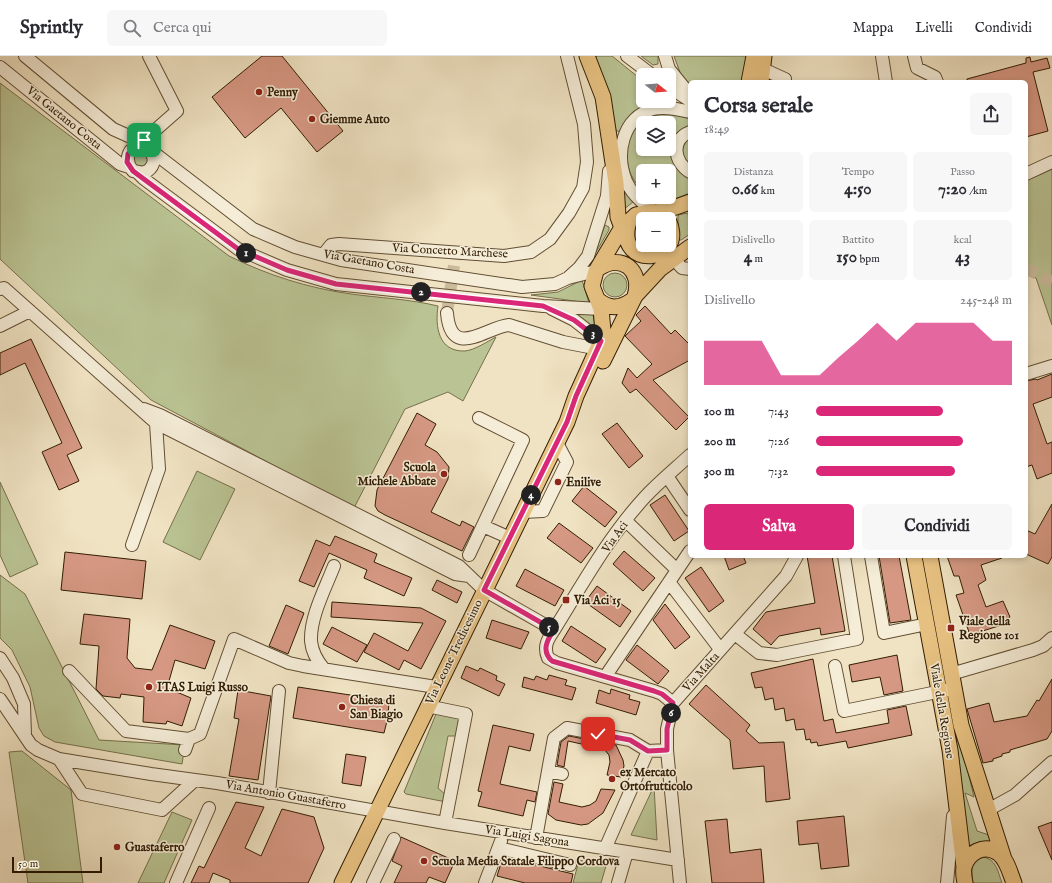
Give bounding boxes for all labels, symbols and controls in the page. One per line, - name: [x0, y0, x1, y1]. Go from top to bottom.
- search box: [107, 10, 387, 46]
- text: Sprintly: [20, 16, 83, 40]
- icon: search: [121, 17, 143, 39]
- text: Cerca qui: [153, 18, 211, 37]
- text: Mappa: [853, 19, 893, 37]
- text: Livelli: [915, 19, 953, 37]
- text: Condividi: [975, 19, 1032, 37]
- north arrow: [636, 68, 676, 108]
- map controls: [636, 68, 676, 252]
- street label: Via Gaetano Costa: [23, 82, 105, 153]
- place label: Penny: [267, 85, 299, 101]
- marker: Penny: [254, 87, 264, 97]
- text: Corsa serale: [704, 92, 813, 120]
- button: share: [970, 93, 1012, 135]
- place label: Giemme Auto: [320, 112, 390, 127]
- marker: Giemme Auto: [307, 114, 317, 124]
- button: layers: [636, 116, 676, 156]
- text: 18:49: [704, 121, 729, 138]
- pin: [127, 123, 161, 157]
- icon: arrive: [133, 129, 155, 151]
- button: +: [636, 164, 676, 204]
- text: Distanza: [733, 165, 773, 179]
- text: Tempo: [842, 165, 874, 179]
- text: Passo: [950, 165, 975, 179]
- text: 0.66: [732, 179, 758, 200]
- text: 4:50: [844, 179, 872, 200]
- text: 7:20: [938, 179, 967, 200]
- text: km: [758, 184, 775, 198]
- text: /km: [967, 184, 987, 198]
- button: −: [636, 212, 676, 252]
- text: Dislivello: [732, 233, 775, 247]
- text: Battito: [842, 233, 874, 247]
- text: kcal: [953, 233, 972, 247]
- street label: Via Concetto Marchese: [391, 240, 509, 262]
- pin: 1: [236, 243, 256, 263]
- text: 1: [244, 246, 248, 260]
- street label: Via Gaetano Costa: [321, 246, 417, 278]
- text: 4: [744, 247, 752, 268]
- text: 150: [836, 247, 857, 268]
- text: 43: [955, 247, 970, 268]
- text: m: [752, 252, 763, 266]
- text: bpm: [857, 252, 880, 266]
- pin: 2: [411, 282, 431, 302]
- text: 2: [418, 285, 424, 299]
- text: Dislivello: [704, 292, 755, 309]
- text: 245–248 m: [960, 292, 1012, 309]
- pin: 3: [583, 324, 603, 344]
- text: 3: [591, 327, 595, 341]
- text: 100 m: [704, 403, 734, 420]
- text: 7:43: [768, 403, 789, 420]
- text: 200 m: [704, 433, 736, 450]
- text: 7:26: [768, 433, 789, 450]
- place label: Scuola Michele Abbate: [357, 460, 437, 489]
- text: 300 m: [704, 463, 735, 480]
- text: 7:32: [768, 463, 788, 480]
- marker: Scuola Michele Abbate: [439, 469, 449, 479]
- place label: Enilive: [566, 475, 602, 490]
- marker: Enilive: [553, 477, 563, 487]
- pin: 4: [521, 485, 541, 505]
- text: 4: [528, 488, 534, 502]
- button: Salva: [704, 504, 854, 550]
- button: Condividi: [862, 504, 1012, 550]
- street label: Via Aci: [598, 518, 631, 557]
- place label: Via Aci 15: [573, 593, 621, 608]
- marker: Via Aci 15: [561, 595, 571, 605]
- street label: Via Leone Tredicesimo: [422, 597, 486, 708]
- place label: Viale della Regione 101: [958, 614, 1019, 644]
- pin: 5: [539, 617, 559, 637]
- text: 5: [547, 620, 551, 634]
- marker: Viale della Regione 101: [946, 623, 956, 633]
- street label: Via Malta: [679, 649, 723, 696]
- street label: Viale della Regione: [926, 661, 958, 760]
- place label: ITAS Luigi Russo: [157, 680, 248, 696]
- marker: ITAS Luigi Russo: [144, 682, 154, 692]
- place label: Chiesa di San Biagio: [350, 693, 403, 723]
- marker: Chiesa di San Biagio: [337, 702, 347, 712]
- pin: 6: [661, 703, 681, 723]
- text: 6: [669, 706, 673, 720]
- pin: [581, 717, 615, 751]
- icon: check: [587, 723, 609, 745]
- place label: ex Mercato Ortofrutticolo: [620, 765, 693, 794]
- marker: ex Mercato Ortofrutticolo: [607, 774, 617, 784]
- street label: Via Antonio Guastaferro: [224, 777, 348, 813]
- street label: Via Luigi Sagona: [483, 822, 571, 850]
- place label: Guastaferro: [125, 840, 185, 855]
- marker: Guastaferro: [112, 842, 122, 852]
- place label: Scuola Media Statale Filippo Cordova: [432, 854, 620, 870]
- scale bar: [12, 855, 102, 874]
- marker: Scuola Media Statale Filippo Cordova: [419, 856, 429, 866]
- text: 50 m: [18, 857, 38, 871]

